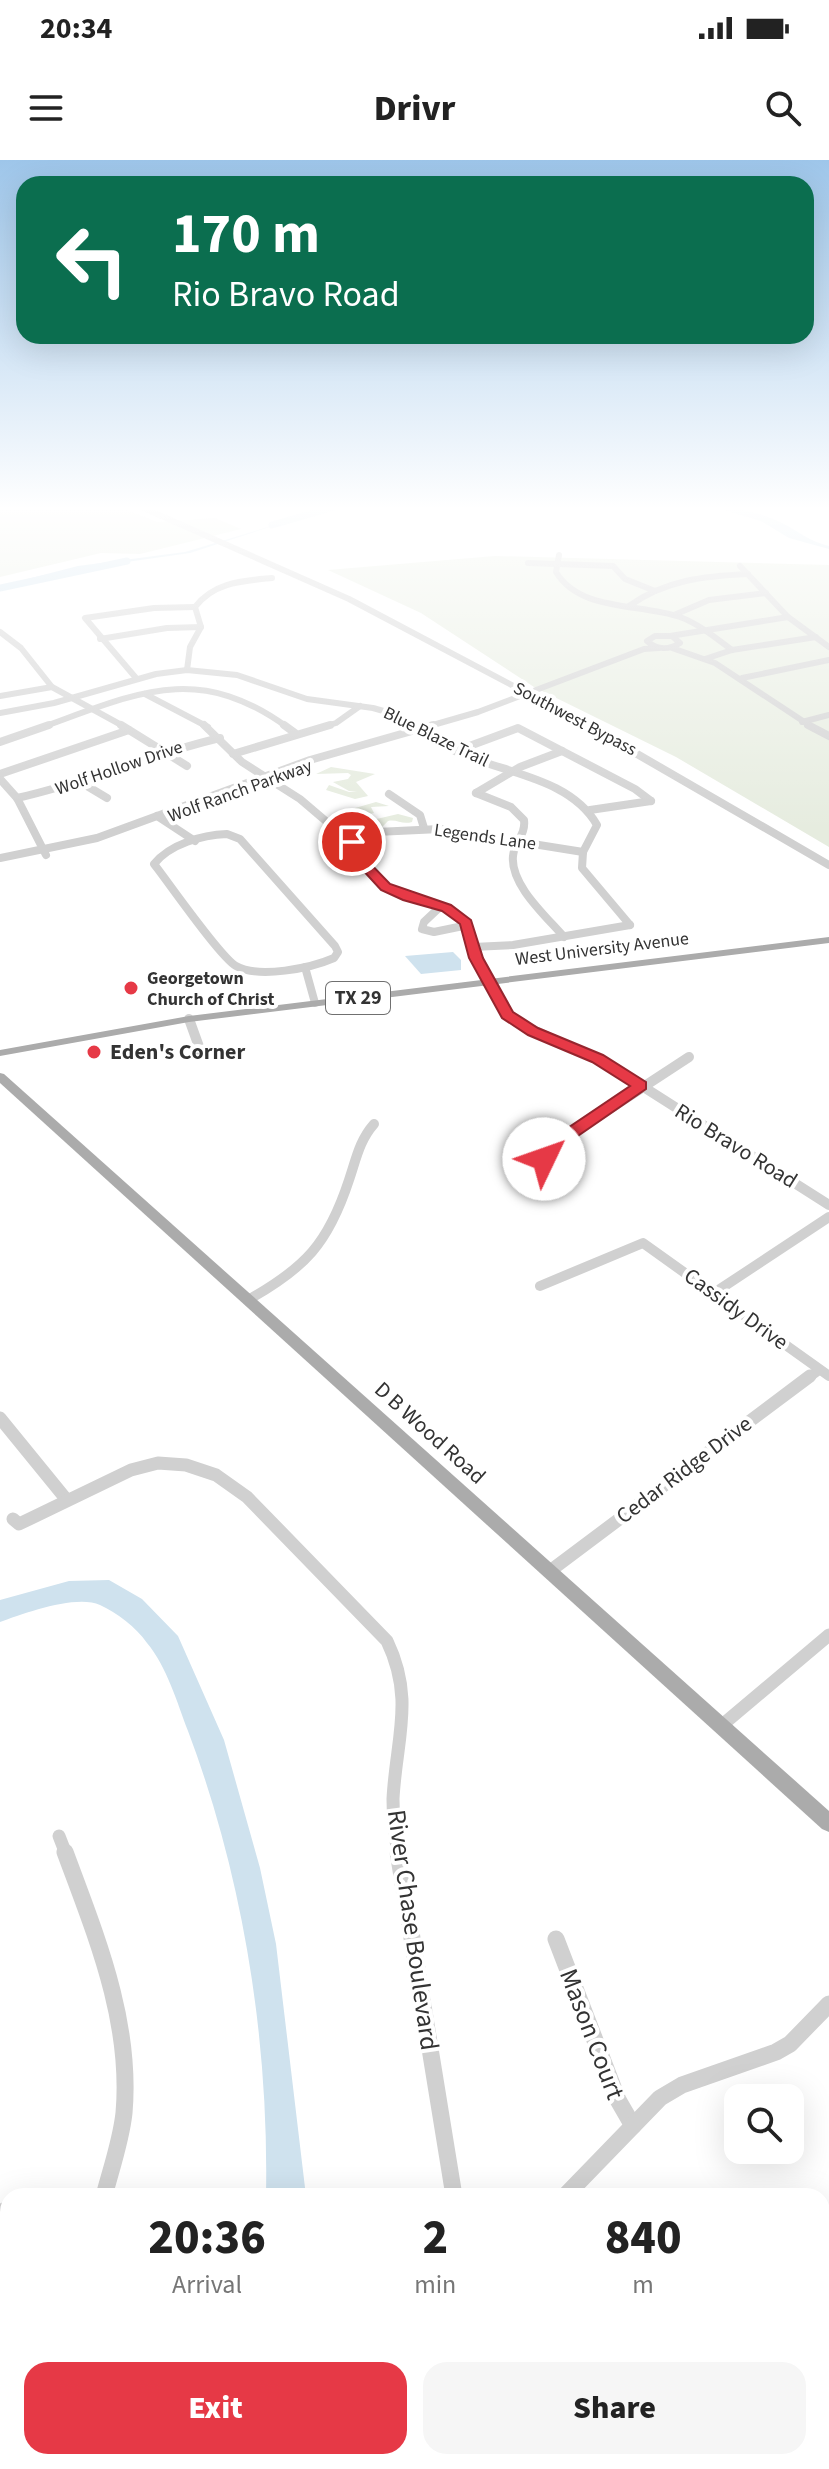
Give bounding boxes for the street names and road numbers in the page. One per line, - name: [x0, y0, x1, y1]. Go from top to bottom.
- street label: Southwest Bypass: [509, 676, 641, 762]
- street label: Blue Blaze Trail: [379, 701, 493, 773]
- street label: Wolf Hollow Drive: [52, 734, 186, 802]
- street label: Wolf Ranch Parkway: [164, 753, 316, 829]
- street label: Legends Lane: [432, 817, 538, 857]
- street label: West University Avenue: [514, 926, 690, 972]
- road number: TX 29: [326, 982, 390, 1014]
- street label: Rio Bravo Road: [669, 1096, 803, 1196]
- street label: Cassidy Drive: [677, 1260, 795, 1358]
- street label: D B Wood Road: [367, 1374, 493, 1492]
- street label: Cedar Ridge Drive: [609, 1408, 759, 1532]
- street label: River Chase Boulevard: [378, 1807, 448, 2053]
- street label: Mason Court: [550, 1963, 634, 2105]

